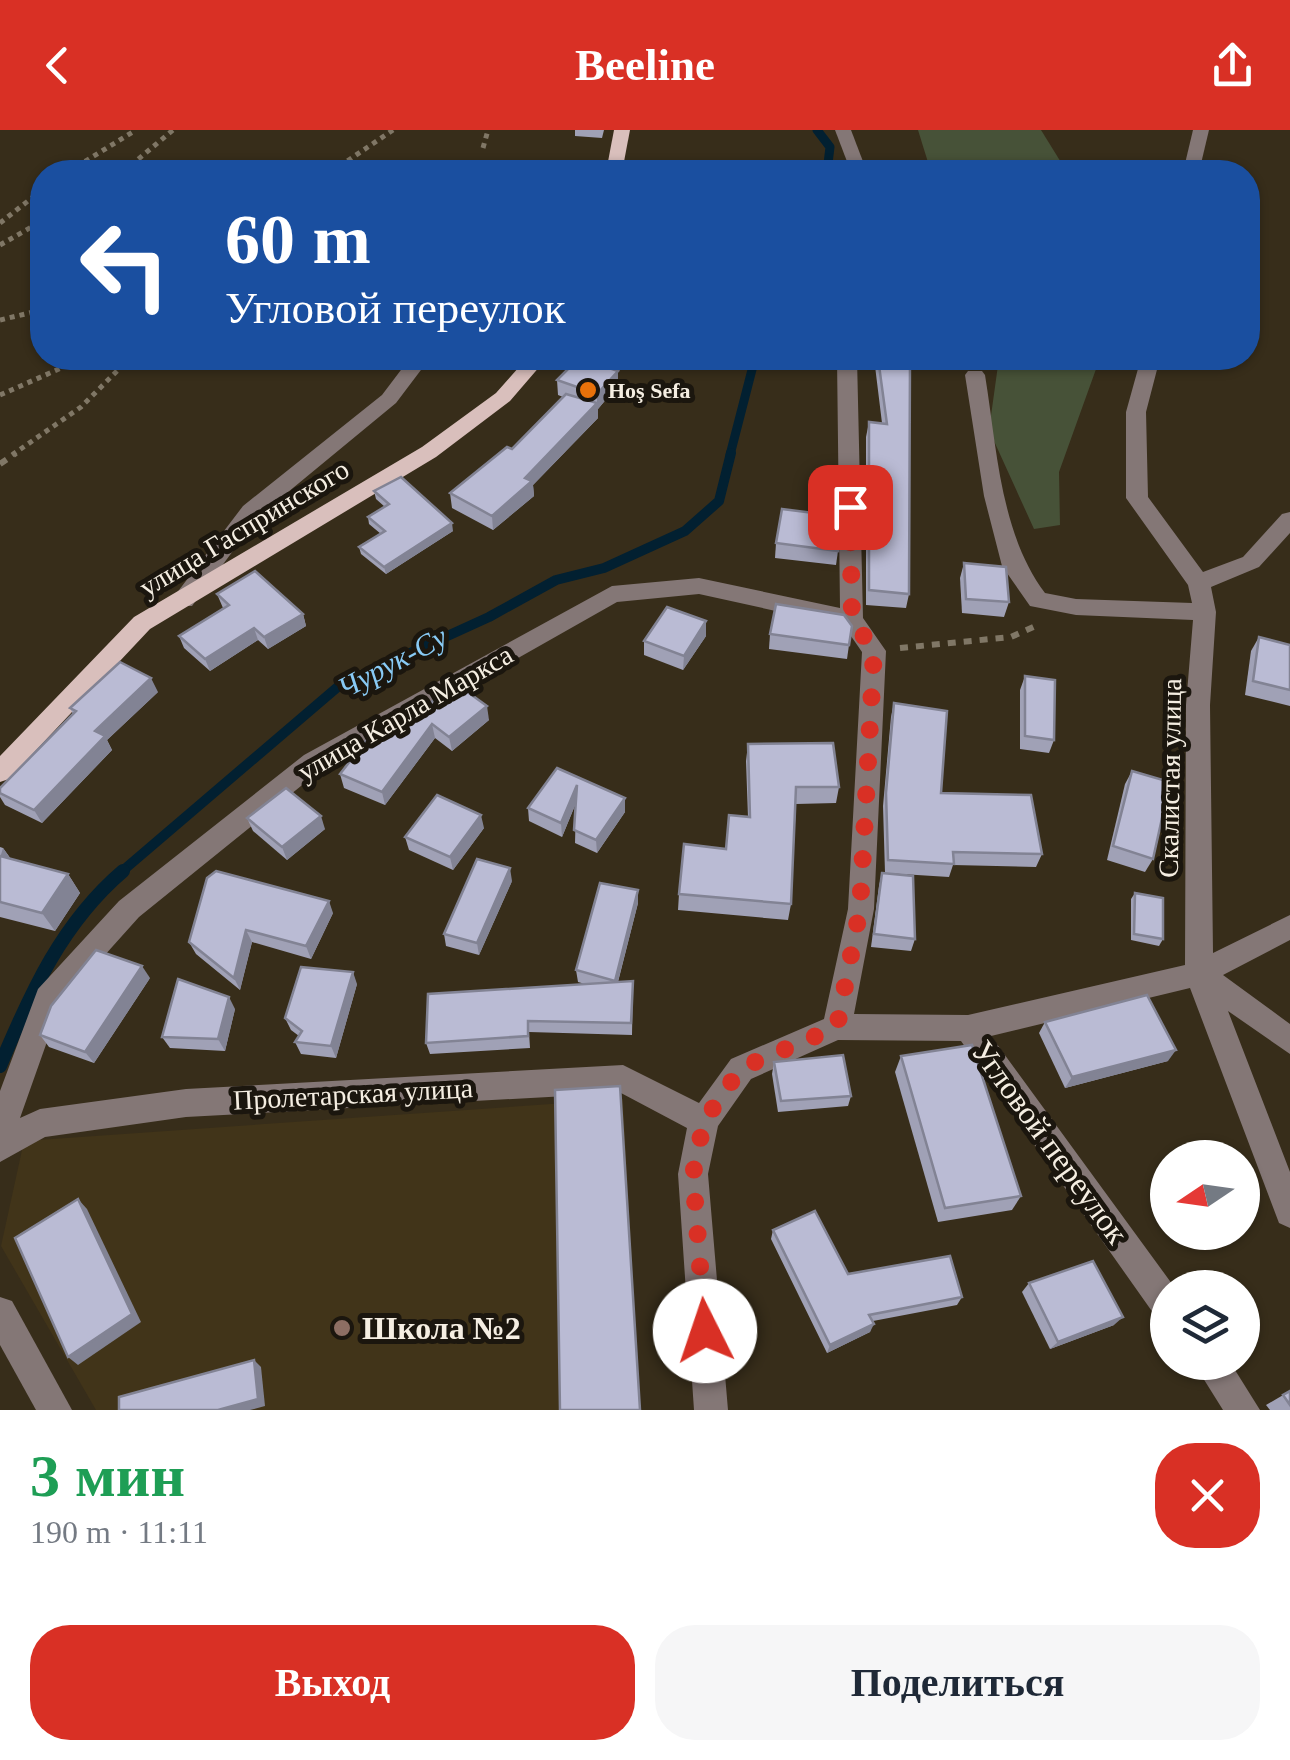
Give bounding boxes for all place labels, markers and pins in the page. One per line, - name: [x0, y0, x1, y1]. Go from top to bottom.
- place label: Hoş Sefa: [608, 378, 691, 403]
- marker: Hoş Sefa: [577, 379, 599, 401]
- pin: [808, 465, 893, 550]
- place label: Школа №2: [362, 1310, 521, 1346]
- marker: Школа №2: [331, 1317, 353, 1339]

